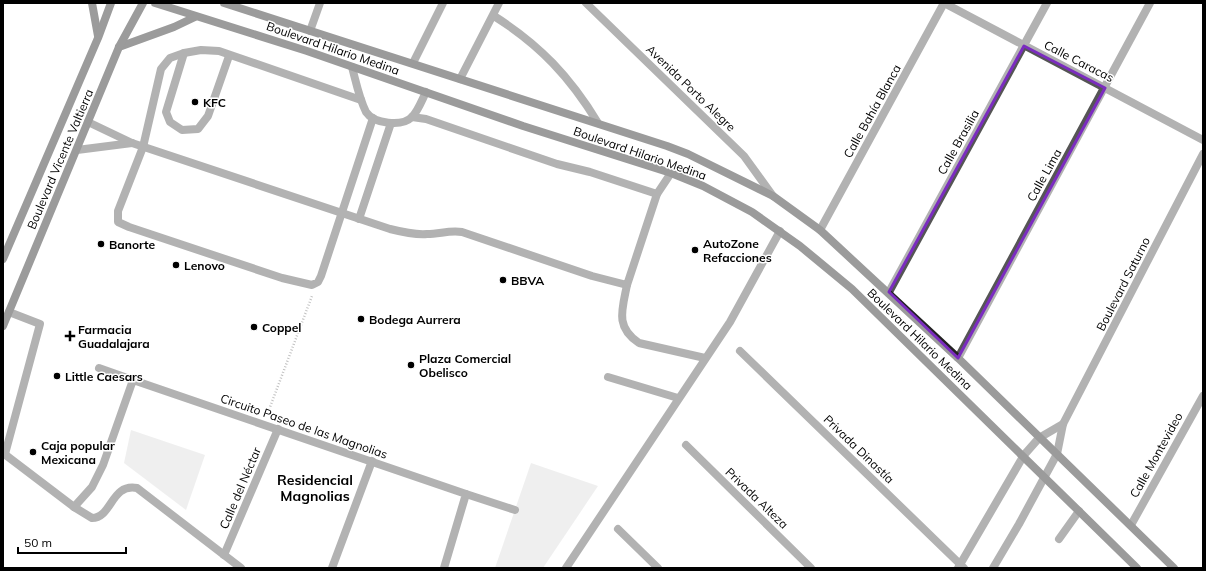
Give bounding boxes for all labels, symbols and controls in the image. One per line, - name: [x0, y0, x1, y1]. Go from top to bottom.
- street label: Boulevard Hilario Medina: [264, 18, 402, 78]
- street label: Calle Caracas: [1042, 37, 1116, 85]
- street label: Avenida Porto Alegre: [643, 42, 739, 134]
- street label: Calle Bahía Blanca: [840, 62, 904, 160]
- street label: Boulevard Vicente Valtierra: [24, 87, 96, 231]
- place label: KFC: [203, 95, 226, 110]
- marker: KFC: [190, 97, 200, 107]
- street label: Calle Brasilia: [934, 107, 982, 177]
- street label: Boulevard Hilario Medina: [571, 123, 709, 183]
- street label: Calle Lima: [1023, 146, 1065, 204]
- street label: Boulevard Saturno: [1093, 234, 1153, 333]
- place label: AutoZone Refacciones: [703, 236, 772, 265]
- place label: Banorte: [109, 237, 156, 252]
- marker: Banorte: [96, 239, 106, 249]
- marker: AutoZone Refacciones: [690, 245, 700, 255]
- place label: Lenovo: [184, 258, 225, 273]
- marker: Lenovo: [171, 260, 181, 270]
- place label: BBVA: [511, 273, 544, 288]
- marker: BBVA: [498, 275, 508, 285]
- street label: Boulevard Hilario Medina: [865, 285, 975, 393]
- place label: Bodega Aurrera: [369, 312, 461, 327]
- marker: Bodega Aurrera: [356, 314, 366, 324]
- place label: Coppel: [262, 320, 302, 335]
- place label: Farmacia Guadalajara: [78, 322, 150, 351]
- marker: Coppel: [249, 322, 259, 332]
- marker: Farmacia Guadalajara: [65, 331, 75, 341]
- place label: Plaza Comercial Obelisco: [419, 351, 511, 380]
- marker: Plaza Comercial Obelisco: [406, 360, 416, 370]
- place label: Little Caesars: [65, 369, 143, 384]
- marker: Little Caesars: [52, 371, 62, 381]
- street label: Circuito Paseo de las Magnolias: [218, 390, 390, 462]
- street label: Calle Montevideo: [1126, 410, 1186, 500]
- street label: Privada Dinastía: [821, 412, 897, 486]
- place label: Caja popular Mexicana: [41, 438, 115, 467]
- street label: Calle del Néctar: [216, 444, 264, 531]
- marker: Caja popular Mexicana: [28, 447, 38, 457]
- street label: Privada Alteza: [722, 464, 792, 532]
- district label: Residencial Magnolias: [277, 471, 353, 505]
- scale bar: [18, 529, 126, 555]
- text: 50 m: [24, 535, 52, 550]

